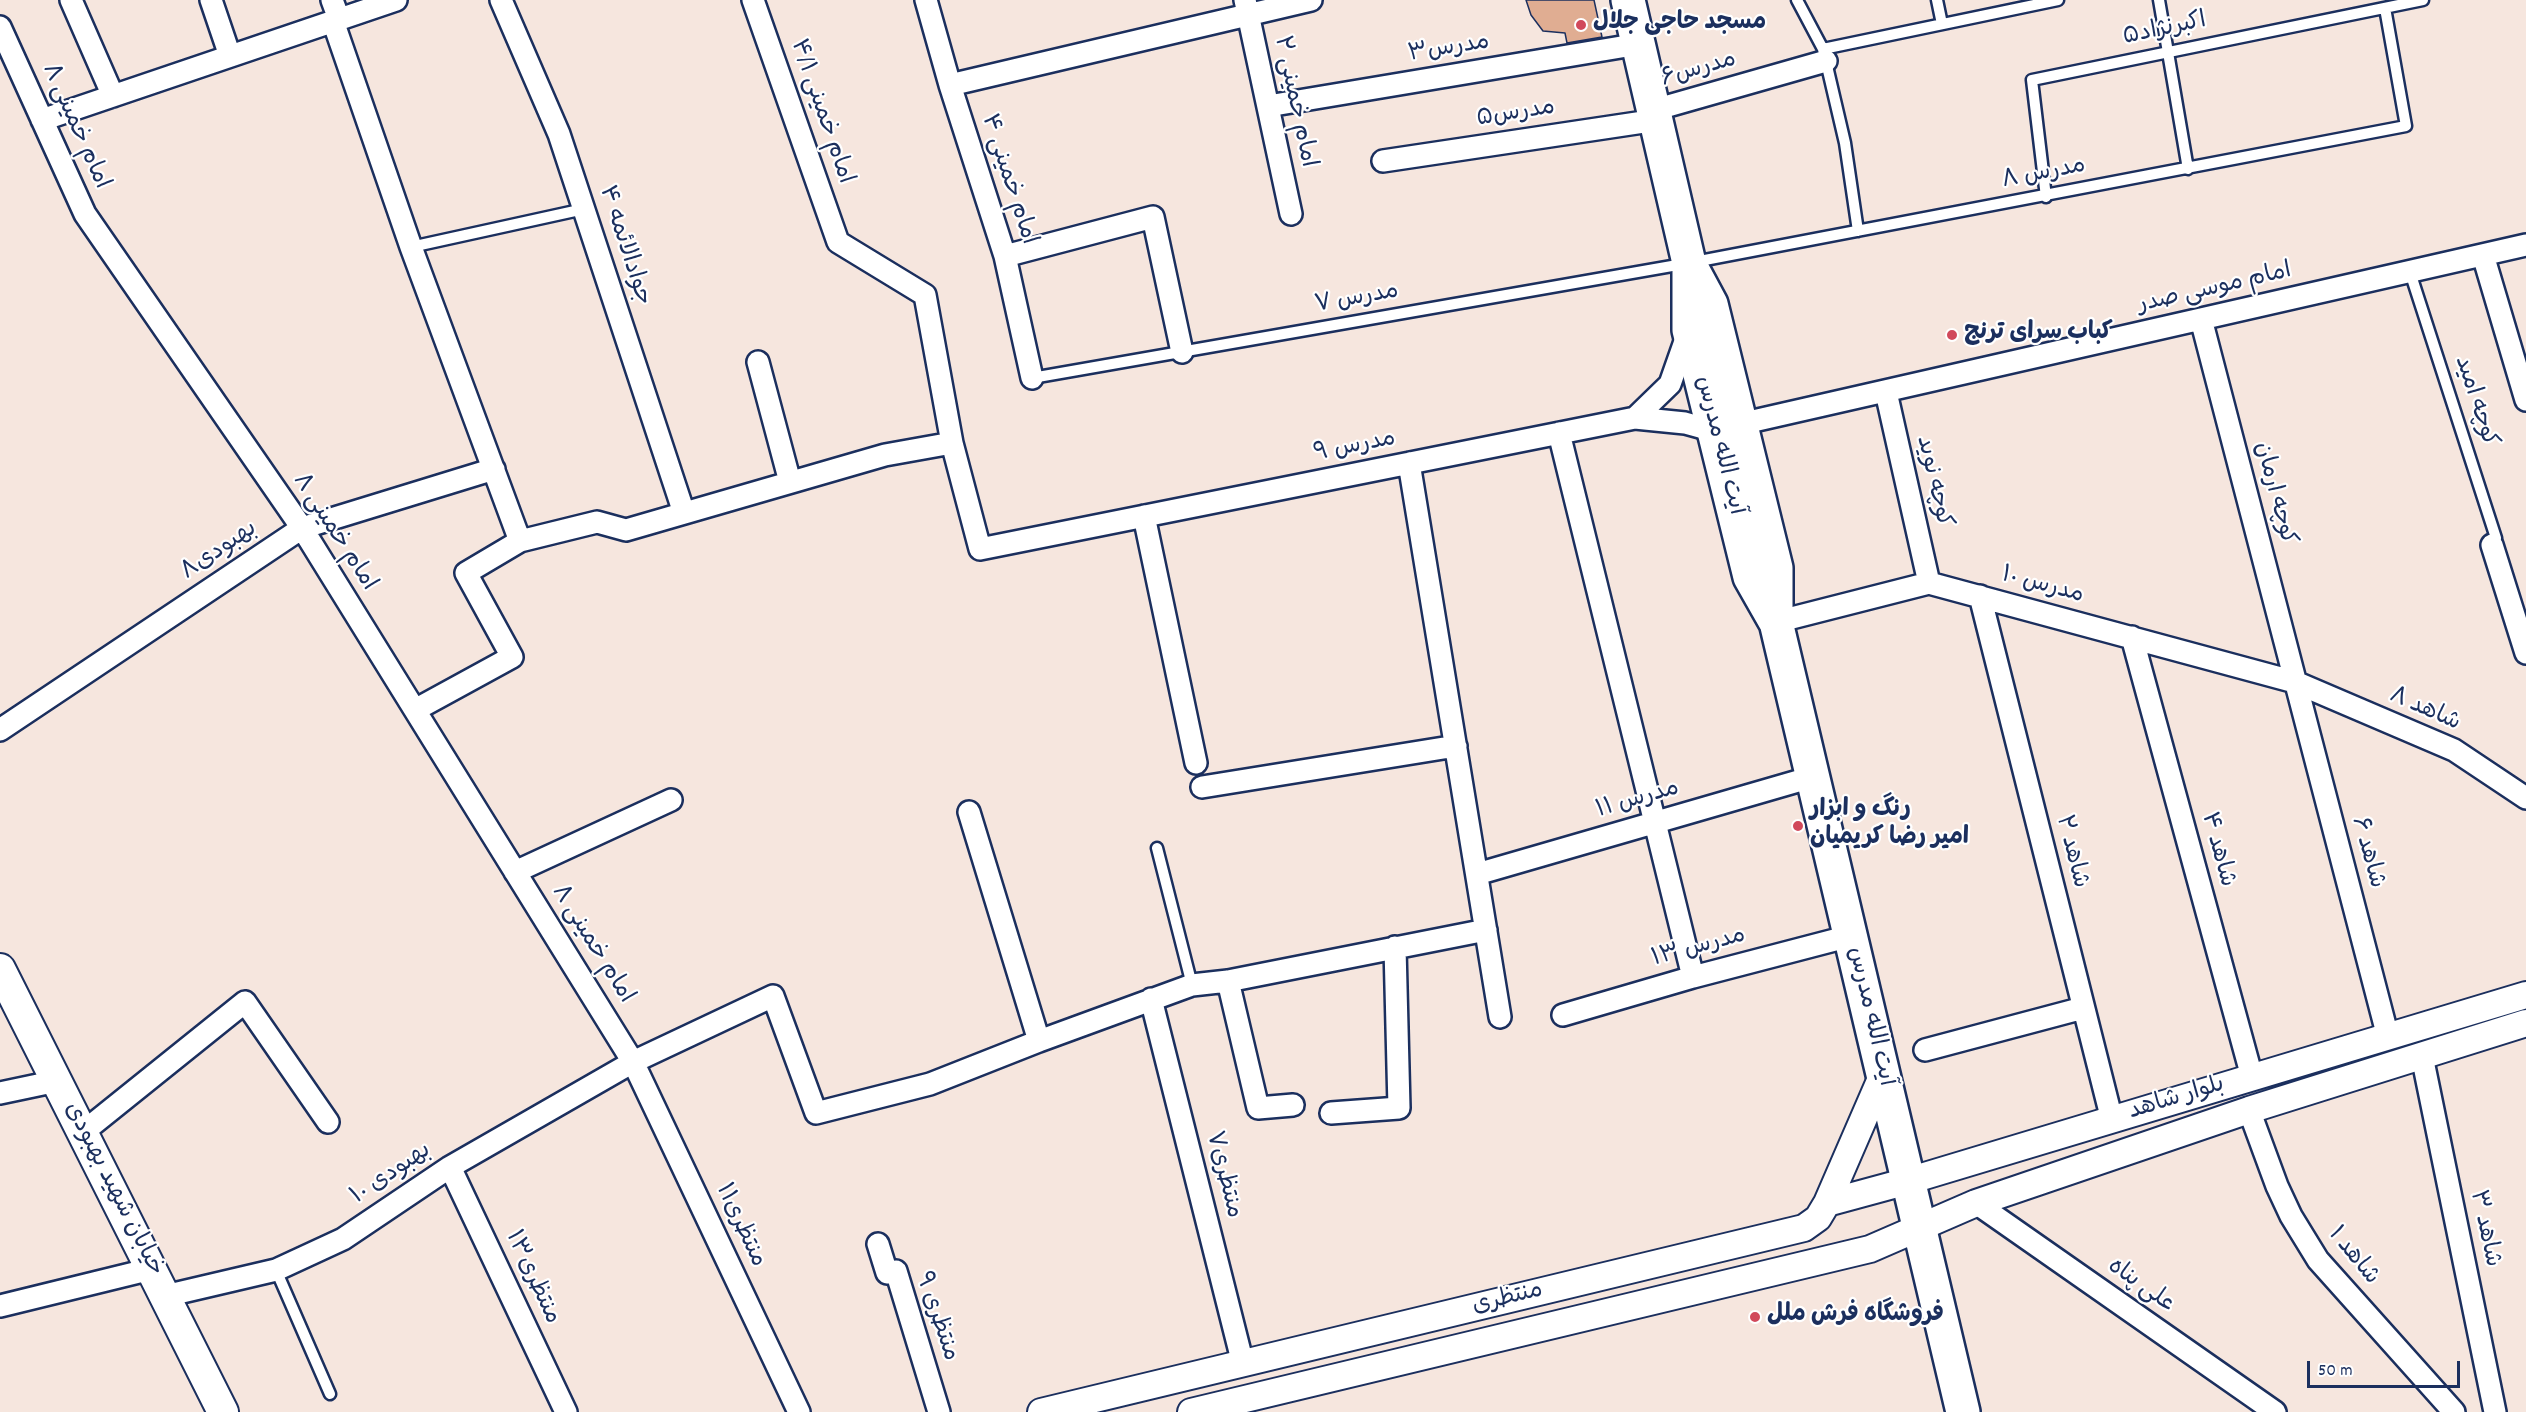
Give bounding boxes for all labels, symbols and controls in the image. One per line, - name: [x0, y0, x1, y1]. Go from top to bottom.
- street label: اکبرنژاد۵: [2121, 8, 2209, 54]
- place label: مسجد حاجی جلال: [1593, 11, 1766, 39]
- marker: مسجد حاجی جلال: [1574, 18, 1588, 32]
- street label: مدرس۳: [1406, 29, 1492, 71]
- street label: امام خمینی ۲: [1265, 34, 1321, 170]
- street label: امام خمینی ۴/۱: [782, 36, 858, 188]
- street label: مدرس۶: [1658, 47, 1740, 95]
- street label: امام خمینی ۸: [34, 60, 114, 194]
- street label: مدرس۵: [1475, 95, 1557, 135]
- street label: امام خمینی ۴: [972, 111, 1042, 249]
- street label: مدرس ۸: [2000, 153, 2088, 197]
- street label: جوادالائمه ۴: [590, 183, 656, 309]
- street label: امام موسی صدر: [2135, 258, 2295, 322]
- street label: مدرس ۷: [1313, 278, 1401, 322]
- place label: کباب سرای ترنج: [1964, 321, 2113, 349]
- marker: کباب سرای ترنج: [1945, 328, 1959, 342]
- street label: کوچه امید: [2446, 353, 2502, 451]
- street label: آیت الله مدرس: [1687, 373, 1749, 519]
- street label: مدرس ۹: [1312, 426, 1398, 470]
- street label: کوچه نوید: [1908, 433, 1956, 531]
- street label: کوچه ارمان: [2245, 440, 2301, 548]
- street label: امام خمینی ۸: [284, 469, 382, 597]
- street label: بهبودی۸: [176, 516, 264, 588]
- street label: مدرس ۱۰: [1998, 562, 2086, 612]
- street label: شاهد ۸: [2384, 683, 2464, 739]
- street label: مدرس ۱۱: [1593, 775, 1683, 827]
- place label: رنگ و ابزار امیر رضا کریمیان: [1810, 798, 1969, 854]
- street label: شاهد ۴: [2192, 809, 2240, 891]
- street label: شاهد ۲: [2047, 812, 2093, 892]
- street label: شاهد ۶: [2343, 814, 2389, 892]
- marker: رنگ و ابزار امیر رضا کریمیان: [1791, 819, 1805, 833]
- street label: امام خمینی ۸: [543, 880, 639, 1010]
- street label: مدرس ۱۳: [1649, 923, 1749, 975]
- street label: آیت الله مدرس: [1839, 944, 1899, 1090]
- street label: بلوار شاهد: [2126, 1072, 2228, 1128]
- street label: خیابان شهید بهبودی: [56, 1098, 168, 1282]
- street label: منتظری۷: [1197, 1129, 1247, 1221]
- street label: بهبودی ۱۰: [346, 1138, 438, 1212]
- street label: منتظری۱۱: [707, 1180, 771, 1272]
- street label: شاهد ۳: [2461, 1188, 2505, 1270]
- street label: شاهد ۱: [2320, 1222, 2384, 1292]
- street label: منتظری۱۳: [497, 1227, 565, 1329]
- street label: علی پناه: [2101, 1254, 2179, 1320]
- street label: منتظری ۹: [906, 1269, 964, 1365]
- street label: منتظری: [1470, 1277, 1546, 1323]
- place label: فروشگاه فرش ملل: [1767, 1303, 1944, 1331]
- marker: فروشگاه فرش ملل: [1748, 1310, 1762, 1324]
- scale bar: [2310, 1349, 2463, 1387]
- text: 50 m: [2318, 1359, 2353, 1384]

